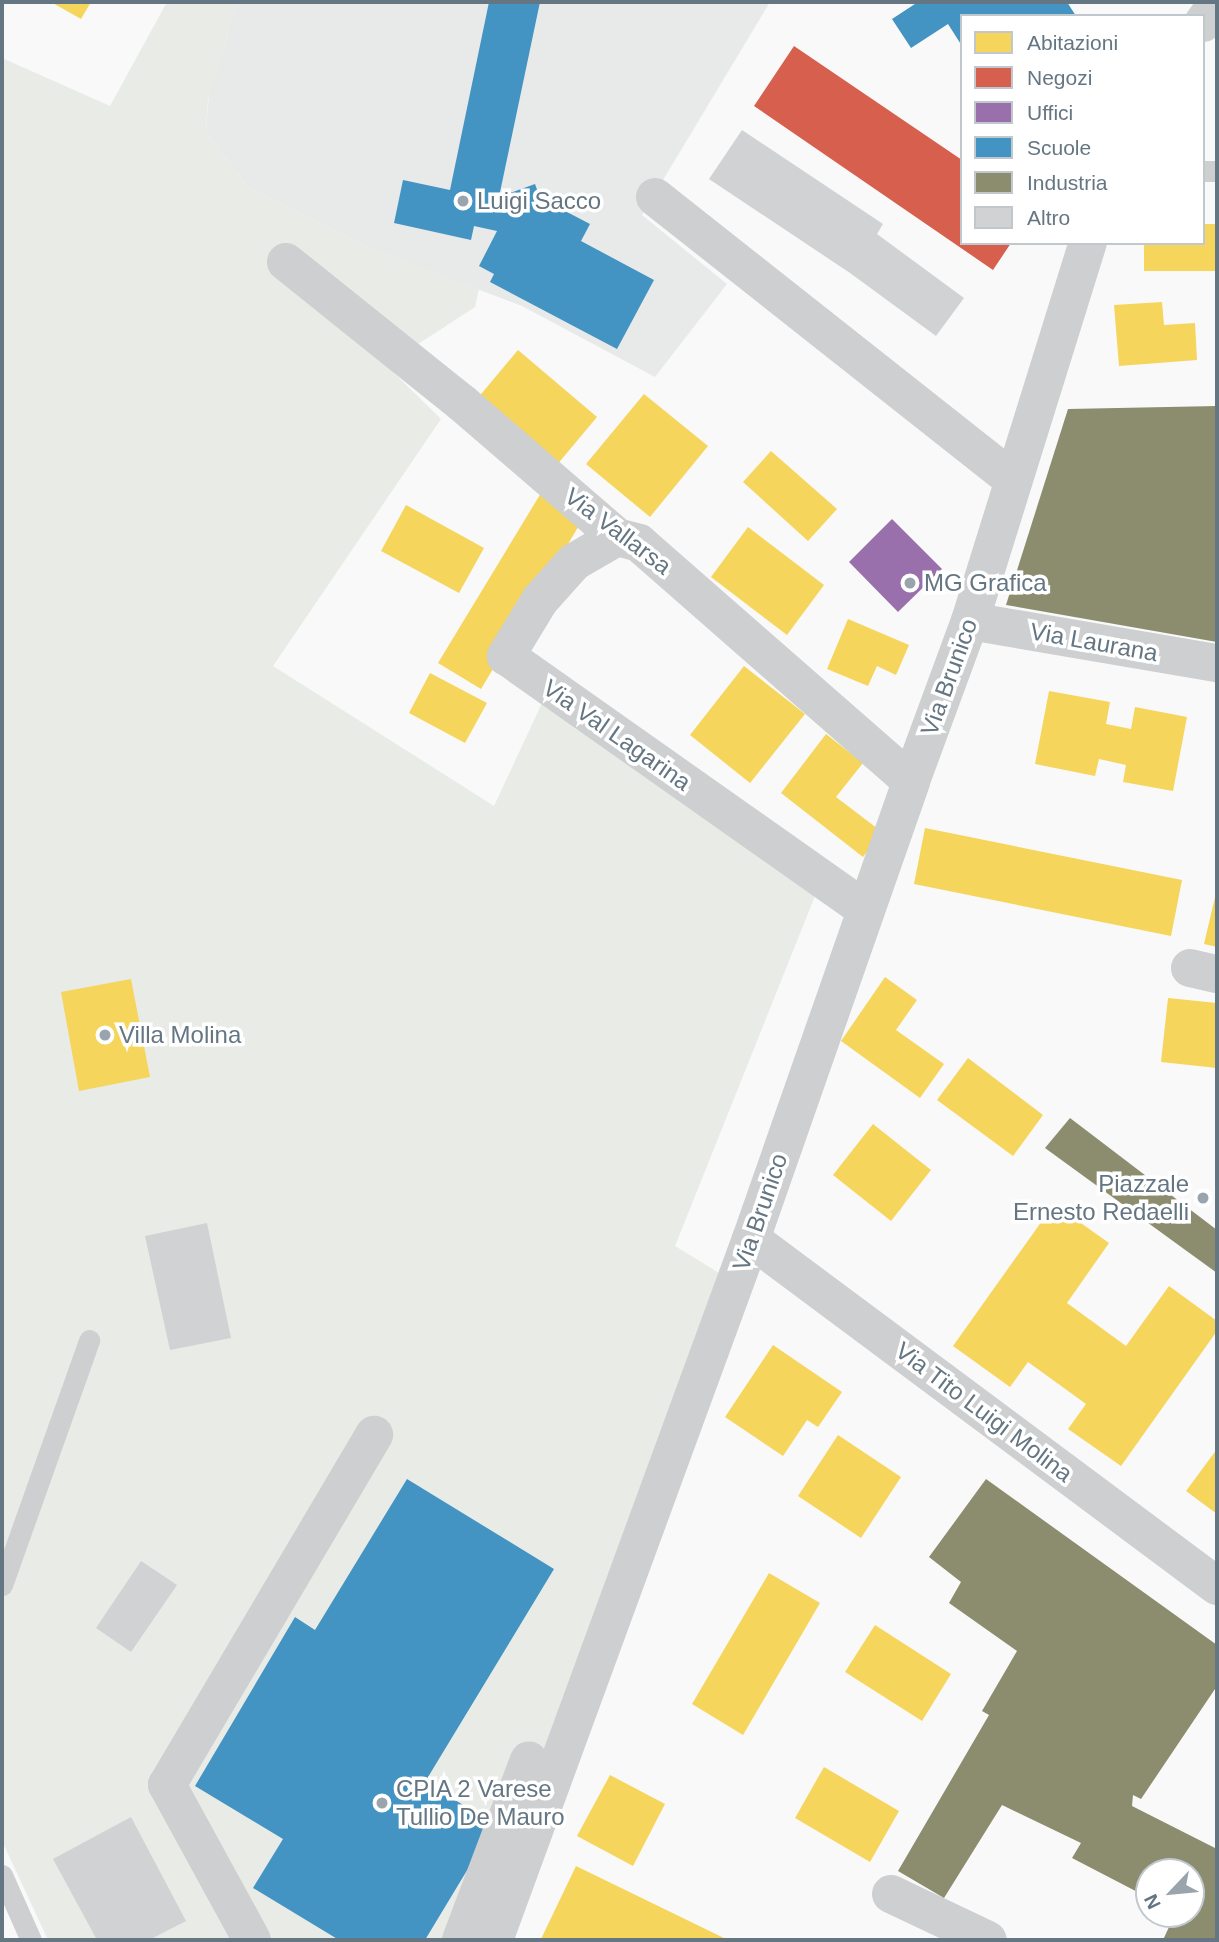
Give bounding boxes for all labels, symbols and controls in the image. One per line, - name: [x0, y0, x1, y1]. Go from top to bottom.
- legend: [960, 14, 1205, 245]
- text: Abitazioni: [1027, 31, 1118, 54]
- text: Negozi: [1027, 66, 1092, 89]
- text: Uffici: [1027, 101, 1073, 124]
- text: Scuole: [1027, 136, 1091, 159]
- text: Industria: [1027, 171, 1108, 194]
- place label: Luigi Sacco: [477, 187, 601, 215]
- marker: Luigi Sacco: [455, 193, 471, 209]
- text: Altro: [1027, 206, 1070, 229]
- street label: Via Vallarsa: [559, 482, 677, 580]
- place label: MG Grafica: [924, 569, 1047, 597]
- marker: MG Grafica: [902, 575, 918, 591]
- street label: Via Brunico: [915, 615, 983, 739]
- street label: Via Laurana: [1028, 617, 1160, 667]
- street label: Via Val Lagarina: [538, 673, 696, 797]
- place label: Villa Molina: [119, 1021, 241, 1049]
- marker: Villa Molina: [97, 1027, 113, 1043]
- street label: Via Brunico: [726, 1149, 794, 1275]
- place label: Piazzale Ernesto Redaelli: [1013, 1170, 1189, 1226]
- marker: Piazzale Ernesto Redaelli: [1195, 1190, 1211, 1206]
- street label: Via Tito Luigi Molina: [890, 1336, 1078, 1488]
- place label: CPIA 2 Varese Tullio De Mauro: [396, 1775, 565, 1831]
- marker: CPIA 2 Varese Tullio De Mauro: [374, 1795, 390, 1811]
- north arrow: [1135, 1858, 1205, 1928]
- text: N: [1140, 1891, 1165, 1912]

